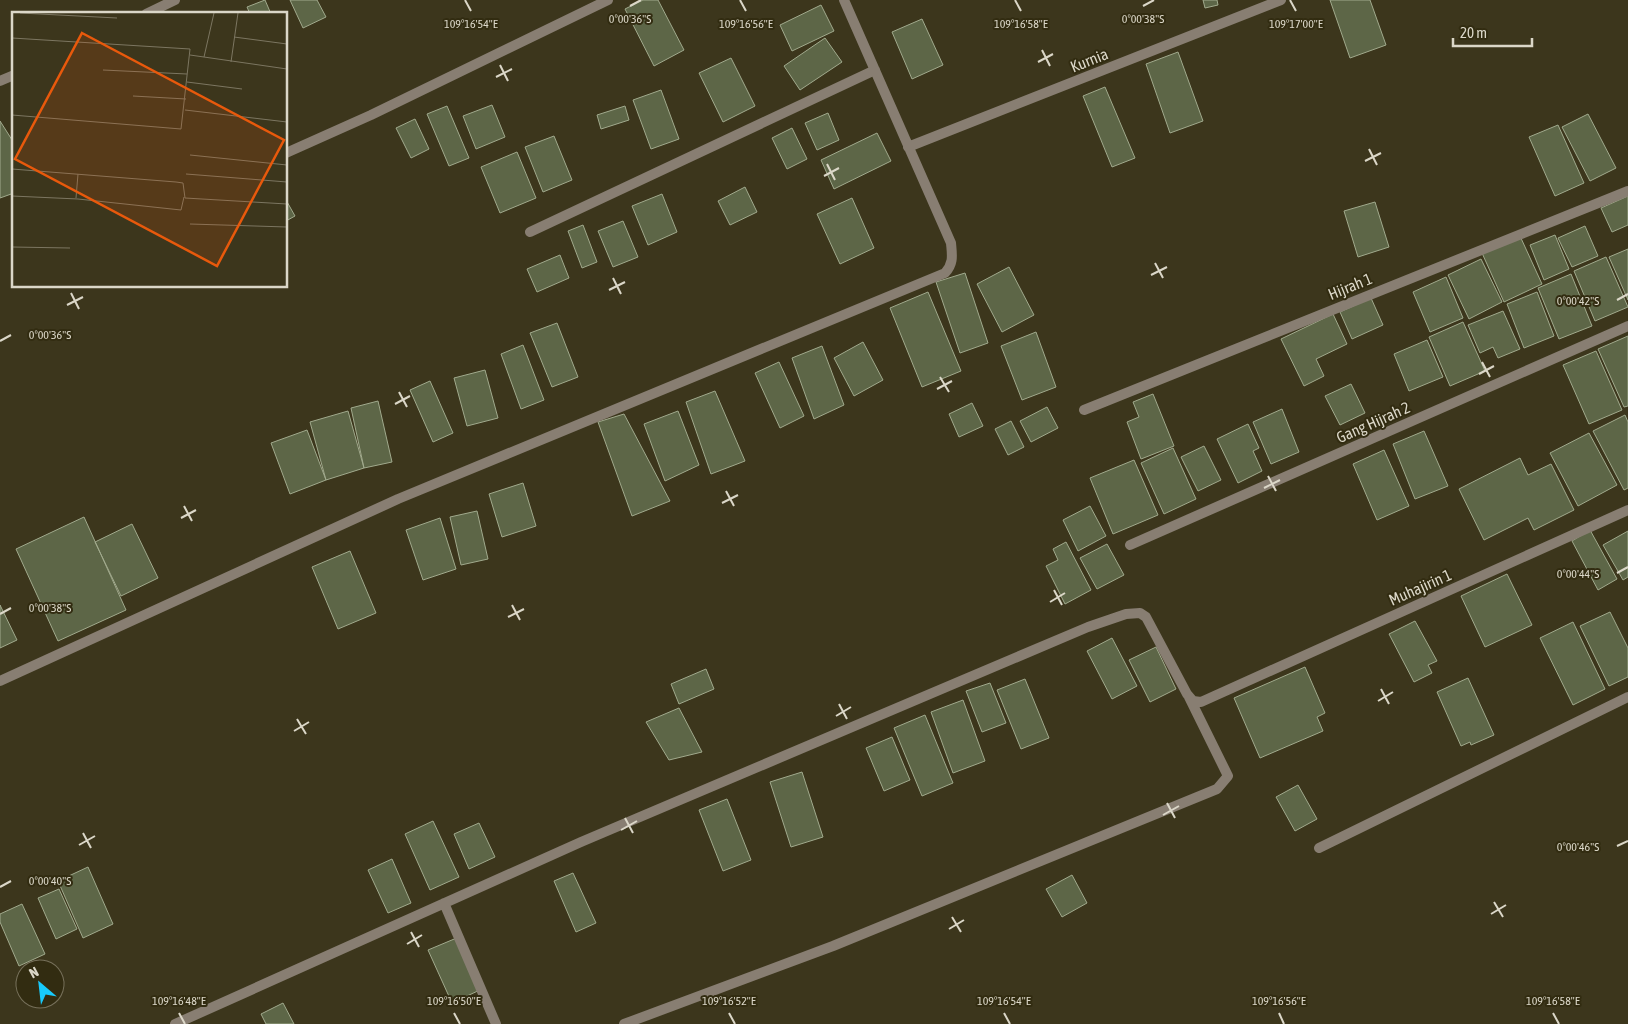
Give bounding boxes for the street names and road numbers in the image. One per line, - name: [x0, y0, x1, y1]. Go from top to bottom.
- street label: Kurnia: [1068, 44, 1110, 76]
- street label: Hijrah 1: [1325, 269, 1375, 304]
- street label: Gang Hijrah 2: [1333, 398, 1413, 447]
- street label: Muhajirin 1: [1386, 565, 1455, 610]

